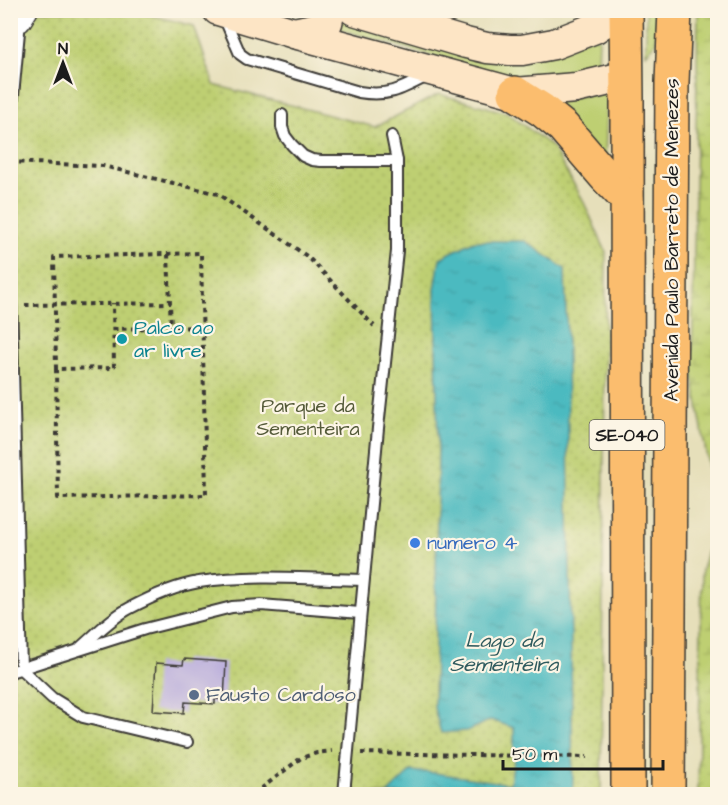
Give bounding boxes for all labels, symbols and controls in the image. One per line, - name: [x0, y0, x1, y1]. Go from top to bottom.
- north arrow: [33, 33, 93, 93]
- text: N: [58, 38, 68, 60]
- street label: Avenida Paulo Barreto de Menezes: [658, 78, 686, 402]
- place label: Palco ao ar livre: [134, 314, 213, 365]
- marker: Palco ao ar livre: [115, 332, 129, 346]
- park label: Parque da Sementeira: [256, 392, 360, 443]
- road number: SE-040: [590, 420, 664, 450]
- place label: numero 4: [427, 529, 518, 557]
- marker: numero 4: [408, 536, 422, 550]
- water label: Lago da Sementeira: [450, 626, 559, 679]
- place label: Fausto Cardoso: [206, 681, 356, 709]
- marker: Fausto Cardoso: [187, 688, 201, 702]
- scale bar: [503, 733, 664, 771]
- text: 50 m: [512, 742, 557, 767]

